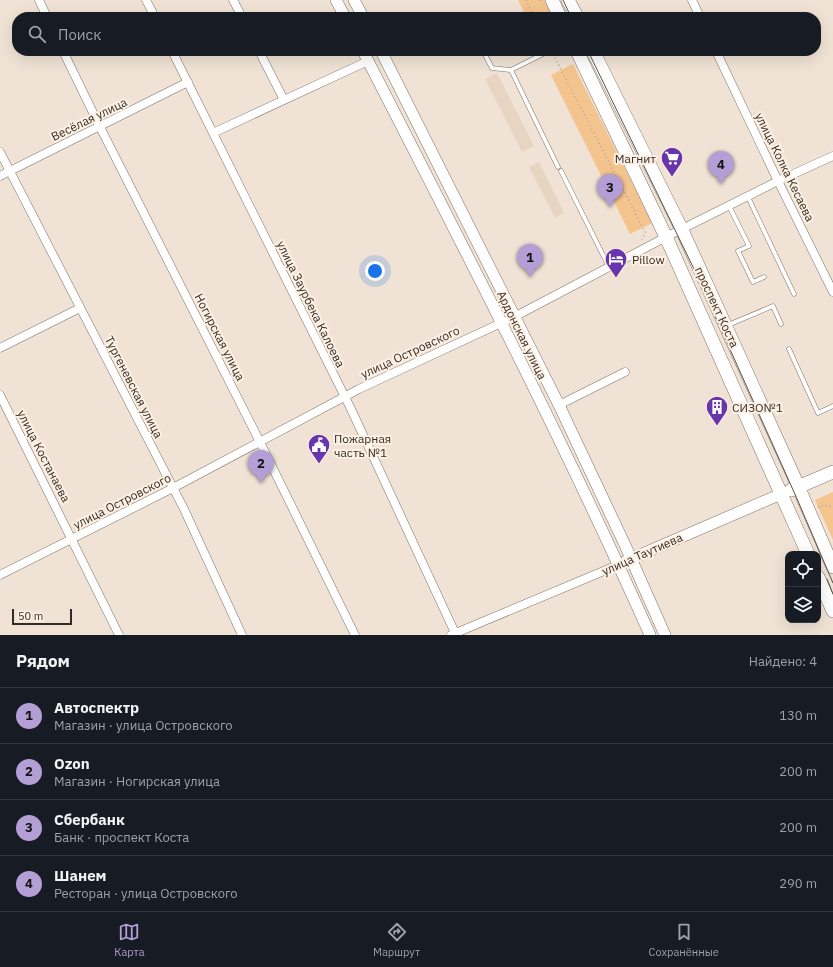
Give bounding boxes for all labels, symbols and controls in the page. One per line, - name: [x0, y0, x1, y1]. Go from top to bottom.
- search box: [12, 12, 821, 56]
- icon: search: [26, 23, 48, 45]
- text: Поиск: [58, 25, 101, 44]
- street label: Весёлая улица: [49, 94, 130, 144]
- street label: улица Колка Кесаева: [752, 110, 818, 224]
- supermarket icon: Магнит: [659, 145, 685, 178]
- place label: Магнит: [615, 151, 656, 166]
- pin: 4: [708, 151, 734, 184]
- pin: 3: [597, 174, 623, 207]
- street label: улица Заурбека Калоева: [274, 238, 349, 370]
- pin: 1: [517, 244, 543, 277]
- hotel icon: Pillow: [603, 246, 629, 279]
- place label: Pillow: [632, 252, 665, 267]
- your location: [365, 261, 385, 281]
- street label: проспект Коста: [692, 264, 743, 350]
- street label: Ардонская улица: [494, 288, 550, 382]
- street label: Ногирская улица: [192, 291, 249, 384]
- street label: улица Островского: [358, 322, 462, 382]
- street label: Тургеневская улица: [102, 333, 167, 441]
- building icon: СИЗО№1: [704, 394, 730, 427]
- place label: СИЗО№1: [732, 400, 783, 415]
- street label: улица Костанаева: [14, 407, 74, 505]
- place label: Пожарная часть №1: [334, 431, 391, 460]
- public building icon: Пожарная часть №1: [306, 432, 332, 465]
- pin: 2: [248, 450, 274, 483]
- street label: улица Островского: [71, 470, 174, 532]
- street label: улица Таутиева: [599, 529, 685, 579]
- map controls: [785, 551, 821, 623]
- button: locate: [785, 551, 821, 587]
- button: layers: [785, 587, 821, 623]
- scale bar: [12, 607, 72, 626]
- text: 50 m: [18, 609, 43, 623]
- text: Рядом: [16, 650, 70, 672]
- text: Найдено: 4: [749, 653, 817, 670]
- text: Автоспектр: [54, 698, 139, 717]
- text: 1: [25, 707, 33, 724]
- text: 130 m: [779, 707, 817, 724]
- text: Магазин · улица Островского: [54, 717, 233, 734]
- text: Ozon: [54, 754, 90, 773]
- text: 2: [25, 763, 33, 780]
- text: 200 m: [779, 763, 817, 780]
- text: Магазин · Ногирская улица: [54, 773, 220, 790]
- text: Сбербанк: [54, 810, 125, 829]
- text: 3: [25, 819, 33, 836]
- text: 200 m: [779, 819, 817, 836]
- text: Банк · проспект Коста: [54, 829, 189, 846]
- text: Шанем: [54, 866, 107, 885]
- text: 4: [25, 875, 33, 892]
- text: 290 m: [779, 875, 817, 892]
- text: Ресторан · улица Островского: [54, 885, 238, 902]
- tab: Карта: [114, 921, 145, 959]
- tab: Маршрут: [373, 921, 420, 959]
- tab: Сохранённые: [649, 921, 719, 959]

